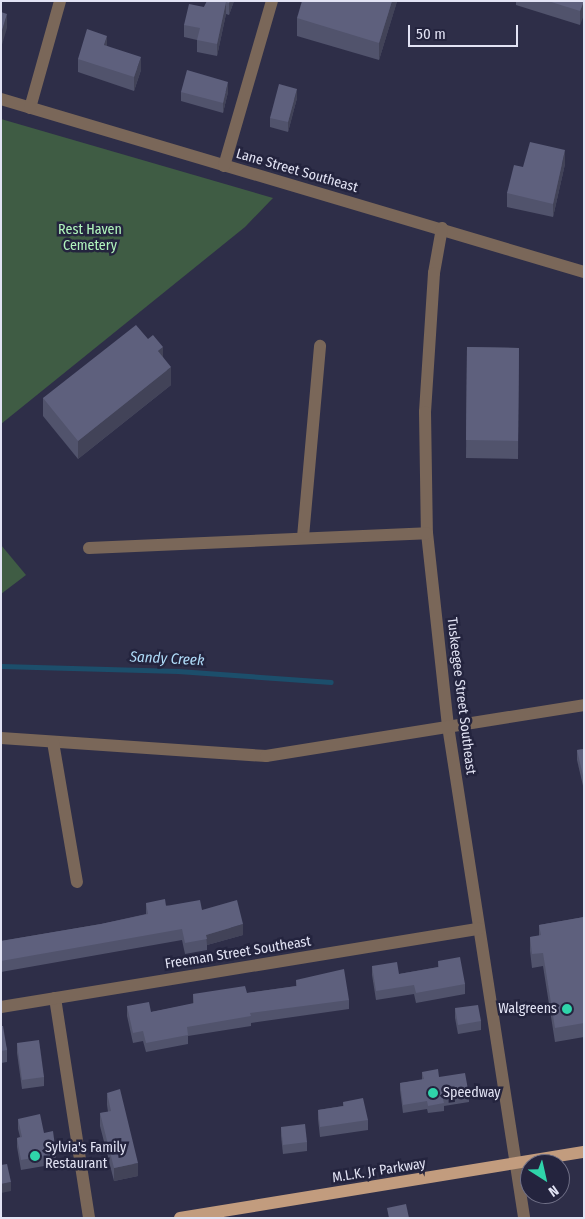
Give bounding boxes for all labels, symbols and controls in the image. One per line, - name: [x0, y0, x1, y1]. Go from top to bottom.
- scale bar: [410, 15, 520, 47]
- text: 50 m: [416, 25, 446, 43]
- street label: Lane Street Southeast: [234, 146, 360, 196]
- park label: Rest Haven Cemetery: [58, 222, 122, 254]
- street label: Tuskeegee Street Southeast: [443, 616, 479, 776]
- water label: Sandy Creek: [129, 648, 205, 670]
- street label: Freeman Street Southeast: [164, 933, 312, 973]
- place label: Walgreens: [498, 1001, 557, 1017]
- marker: Walgreens: [561, 1003, 573, 1015]
- place label: Speedway: [443, 1085, 501, 1101]
- marker: Speedway: [427, 1087, 439, 1099]
- place label: Sylvia's Family Restaurant: [45, 1140, 126, 1172]
- marker: Sylvia's Family Restaurant: [29, 1150, 41, 1162]
- north arrow: [520, 1154, 570, 1204]
- street label: M.L.K. Jr Parkway: [331, 1155, 427, 1187]
- text: N: [545, 1182, 562, 1200]

